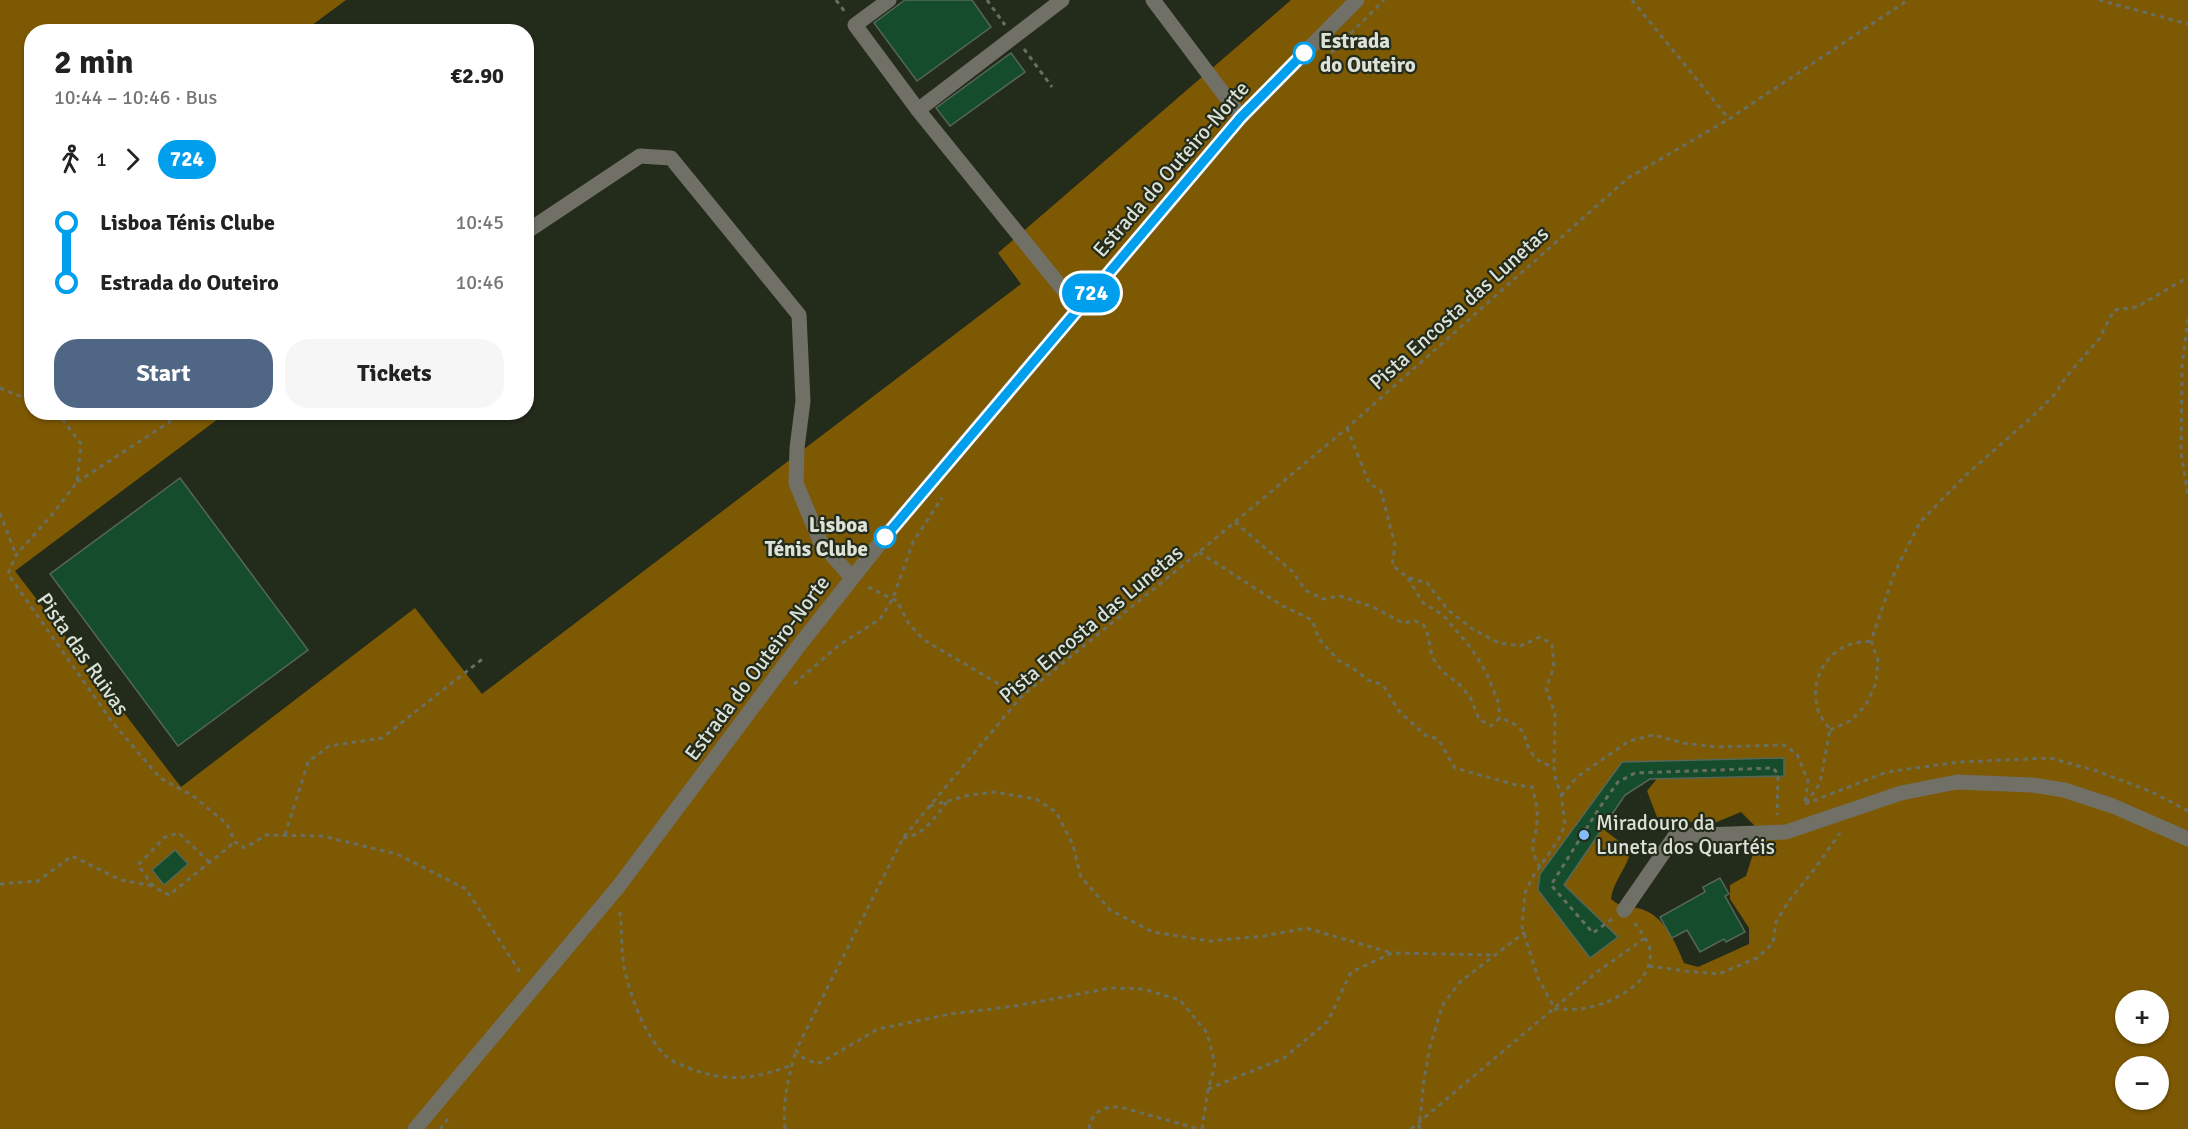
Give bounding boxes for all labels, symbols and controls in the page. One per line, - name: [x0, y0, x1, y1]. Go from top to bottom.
- place label: Estrada do Outeiro: [1320, 28, 1416, 78]
- text: 2 min: [54, 42, 134, 83]
- marker: Estrada do Outeiro: [1293, 42, 1315, 64]
- text: €2.90: [450, 62, 504, 89]
- street label: Estrada do Outeiro-Norte: [1087, 76, 1255, 262]
- text: 10:44 – 10:46 · Bus: [54, 85, 217, 110]
- icon: walk: [54, 143, 87, 176]
- icon: forward: [116, 143, 149, 176]
- text: 724: [170, 146, 204, 172]
- text: 1: [96, 147, 107, 172]
- text: Lisboa Ténis Clube: [100, 209, 275, 236]
- text: 10:45: [455, 210, 504, 235]
- street label: Pista Encosta das Lunetas: [1364, 221, 1554, 395]
- text: Estrada do Outeiro: [100, 269, 279, 296]
- text: 10:46: [455, 270, 504, 295]
- line badge: 724: [1056, 274, 1126, 312]
- text: 724: [1074, 280, 1108, 306]
- button: Start: [54, 339, 273, 408]
- button: Tickets: [285, 339, 504, 408]
- place label: Lisboa Ténis Clube: [765, 512, 868, 562]
- marker: Lisboa Ténis Clube: [874, 526, 896, 548]
- street label: Pista Encosta das Lunetas: [994, 539, 1188, 709]
- street label: Estrada do Outeiro-Norte: [679, 570, 835, 766]
- street label: Pista das Ruivas: [31, 588, 135, 720]
- place label: Miradouro da Luneta dos Quartéis: [1596, 810, 1775, 860]
- marker: Miradouro da Luneta dos Quartéis: [1577, 828, 1591, 842]
- map controls: [2115, 990, 2169, 1110]
- button: +: [2115, 990, 2169, 1044]
- button: −: [2115, 1056, 2169, 1110]

